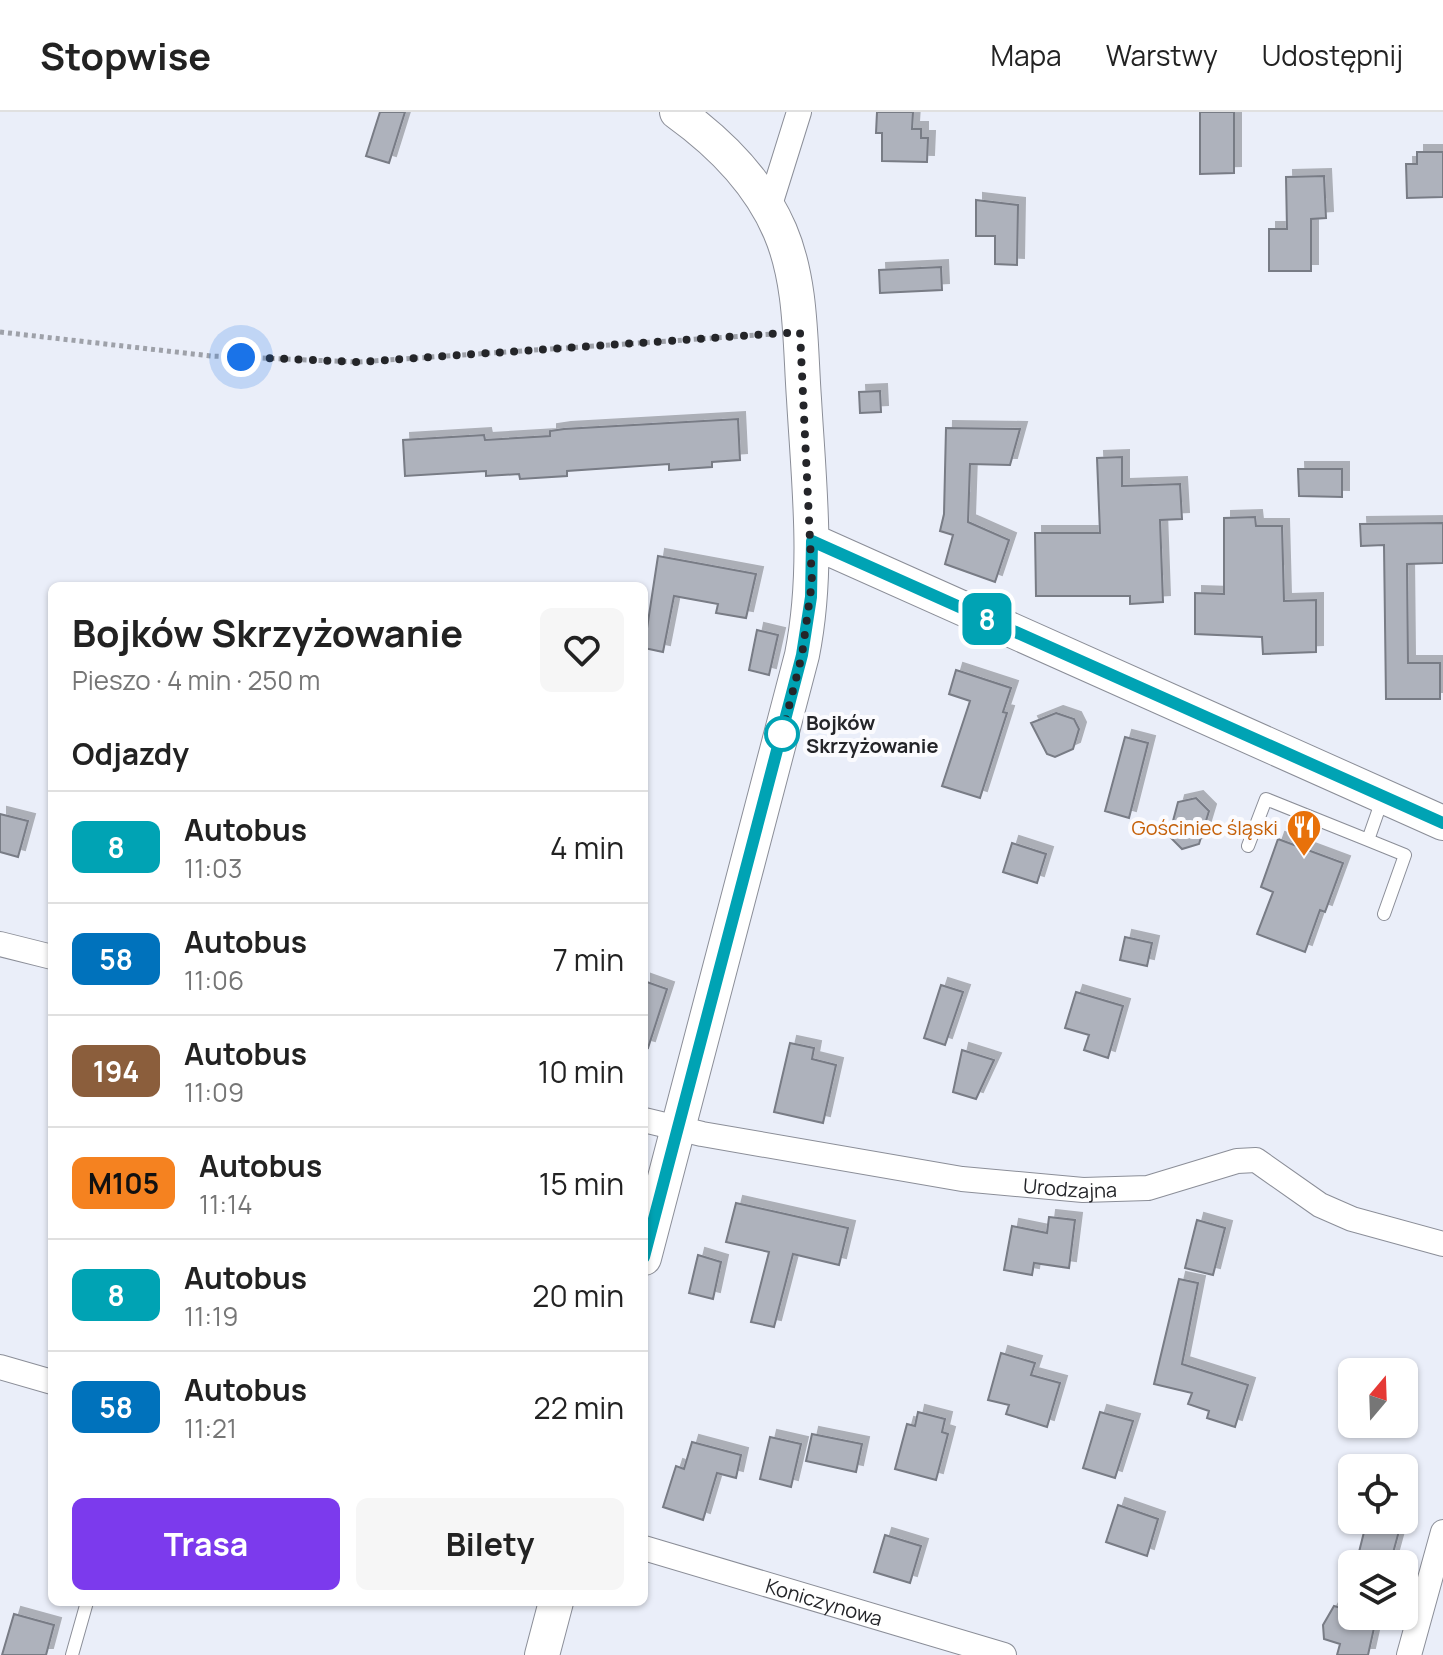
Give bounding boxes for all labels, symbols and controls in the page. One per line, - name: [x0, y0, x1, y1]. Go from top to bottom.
- text: Stopwise: [40, 29, 211, 81]
- text: Mapa: [990, 36, 1062, 74]
- text: Warstwy: [1106, 36, 1218, 74]
- text: Udostępnij: [1262, 36, 1403, 74]
- your location: [221, 337, 261, 377]
- line badge: 8: [961, 593, 1013, 645]
- text: 8: [978, 600, 996, 638]
- text: Bojków Skrzyżowanie: [72, 606, 463, 658]
- button: heart: [540, 608, 624, 692]
- text: Pieszo · 4 min · 250 m: [72, 662, 320, 698]
- place label: Bojków Skrzyżowanie: [806, 709, 938, 759]
- marker: Bojków Skrzyżowanie: [765, 717, 799, 751]
- text: Odjazdy: [72, 733, 189, 774]
- restaurant icon: Gościniec śląski: [1285, 808, 1323, 858]
- text: Autobus: [184, 809, 307, 850]
- place label: Gościniec śląski: [1132, 814, 1278, 841]
- text: 4 min: [550, 827, 624, 868]
- text: 8: [107, 828, 125, 866]
- text: 11:03: [184, 850, 242, 886]
- text: Autobus: [184, 921, 307, 962]
- text: 7 min: [553, 939, 624, 980]
- text: 58: [99, 940, 133, 978]
- text: 11:06: [184, 962, 244, 998]
- text: Autobus: [184, 1033, 307, 1074]
- text: 10 min: [538, 1051, 624, 1092]
- text: 194: [93, 1052, 139, 1090]
- text: 11:09: [184, 1074, 244, 1110]
- text: Autobus: [199, 1145, 322, 1186]
- text: 15 min: [539, 1163, 624, 1204]
- text: M105: [88, 1164, 159, 1202]
- street label: Urodzajna: [1022, 1171, 1117, 1204]
- text: 11:14: [199, 1186, 253, 1222]
- text: Autobus: [184, 1257, 307, 1298]
- text: 20 min: [532, 1275, 624, 1316]
- text: 8: [107, 1276, 125, 1314]
- text: 11:19: [184, 1298, 238, 1334]
- north arrow: [1338, 1358, 1418, 1438]
- map controls: [1338, 1358, 1418, 1630]
- text: Autobus: [184, 1369, 307, 1410]
- text: 22 min: [534, 1387, 624, 1428]
- text: 58: [99, 1388, 133, 1426]
- text: 11:21: [184, 1410, 237, 1446]
- button: locate: [1338, 1454, 1418, 1534]
- button: Trasa: [72, 1498, 340, 1590]
- button: Bilety: [356, 1498, 624, 1590]
- button: layers: [1338, 1550, 1418, 1630]
- street label: Koniczynowa: [763, 1571, 886, 1632]

